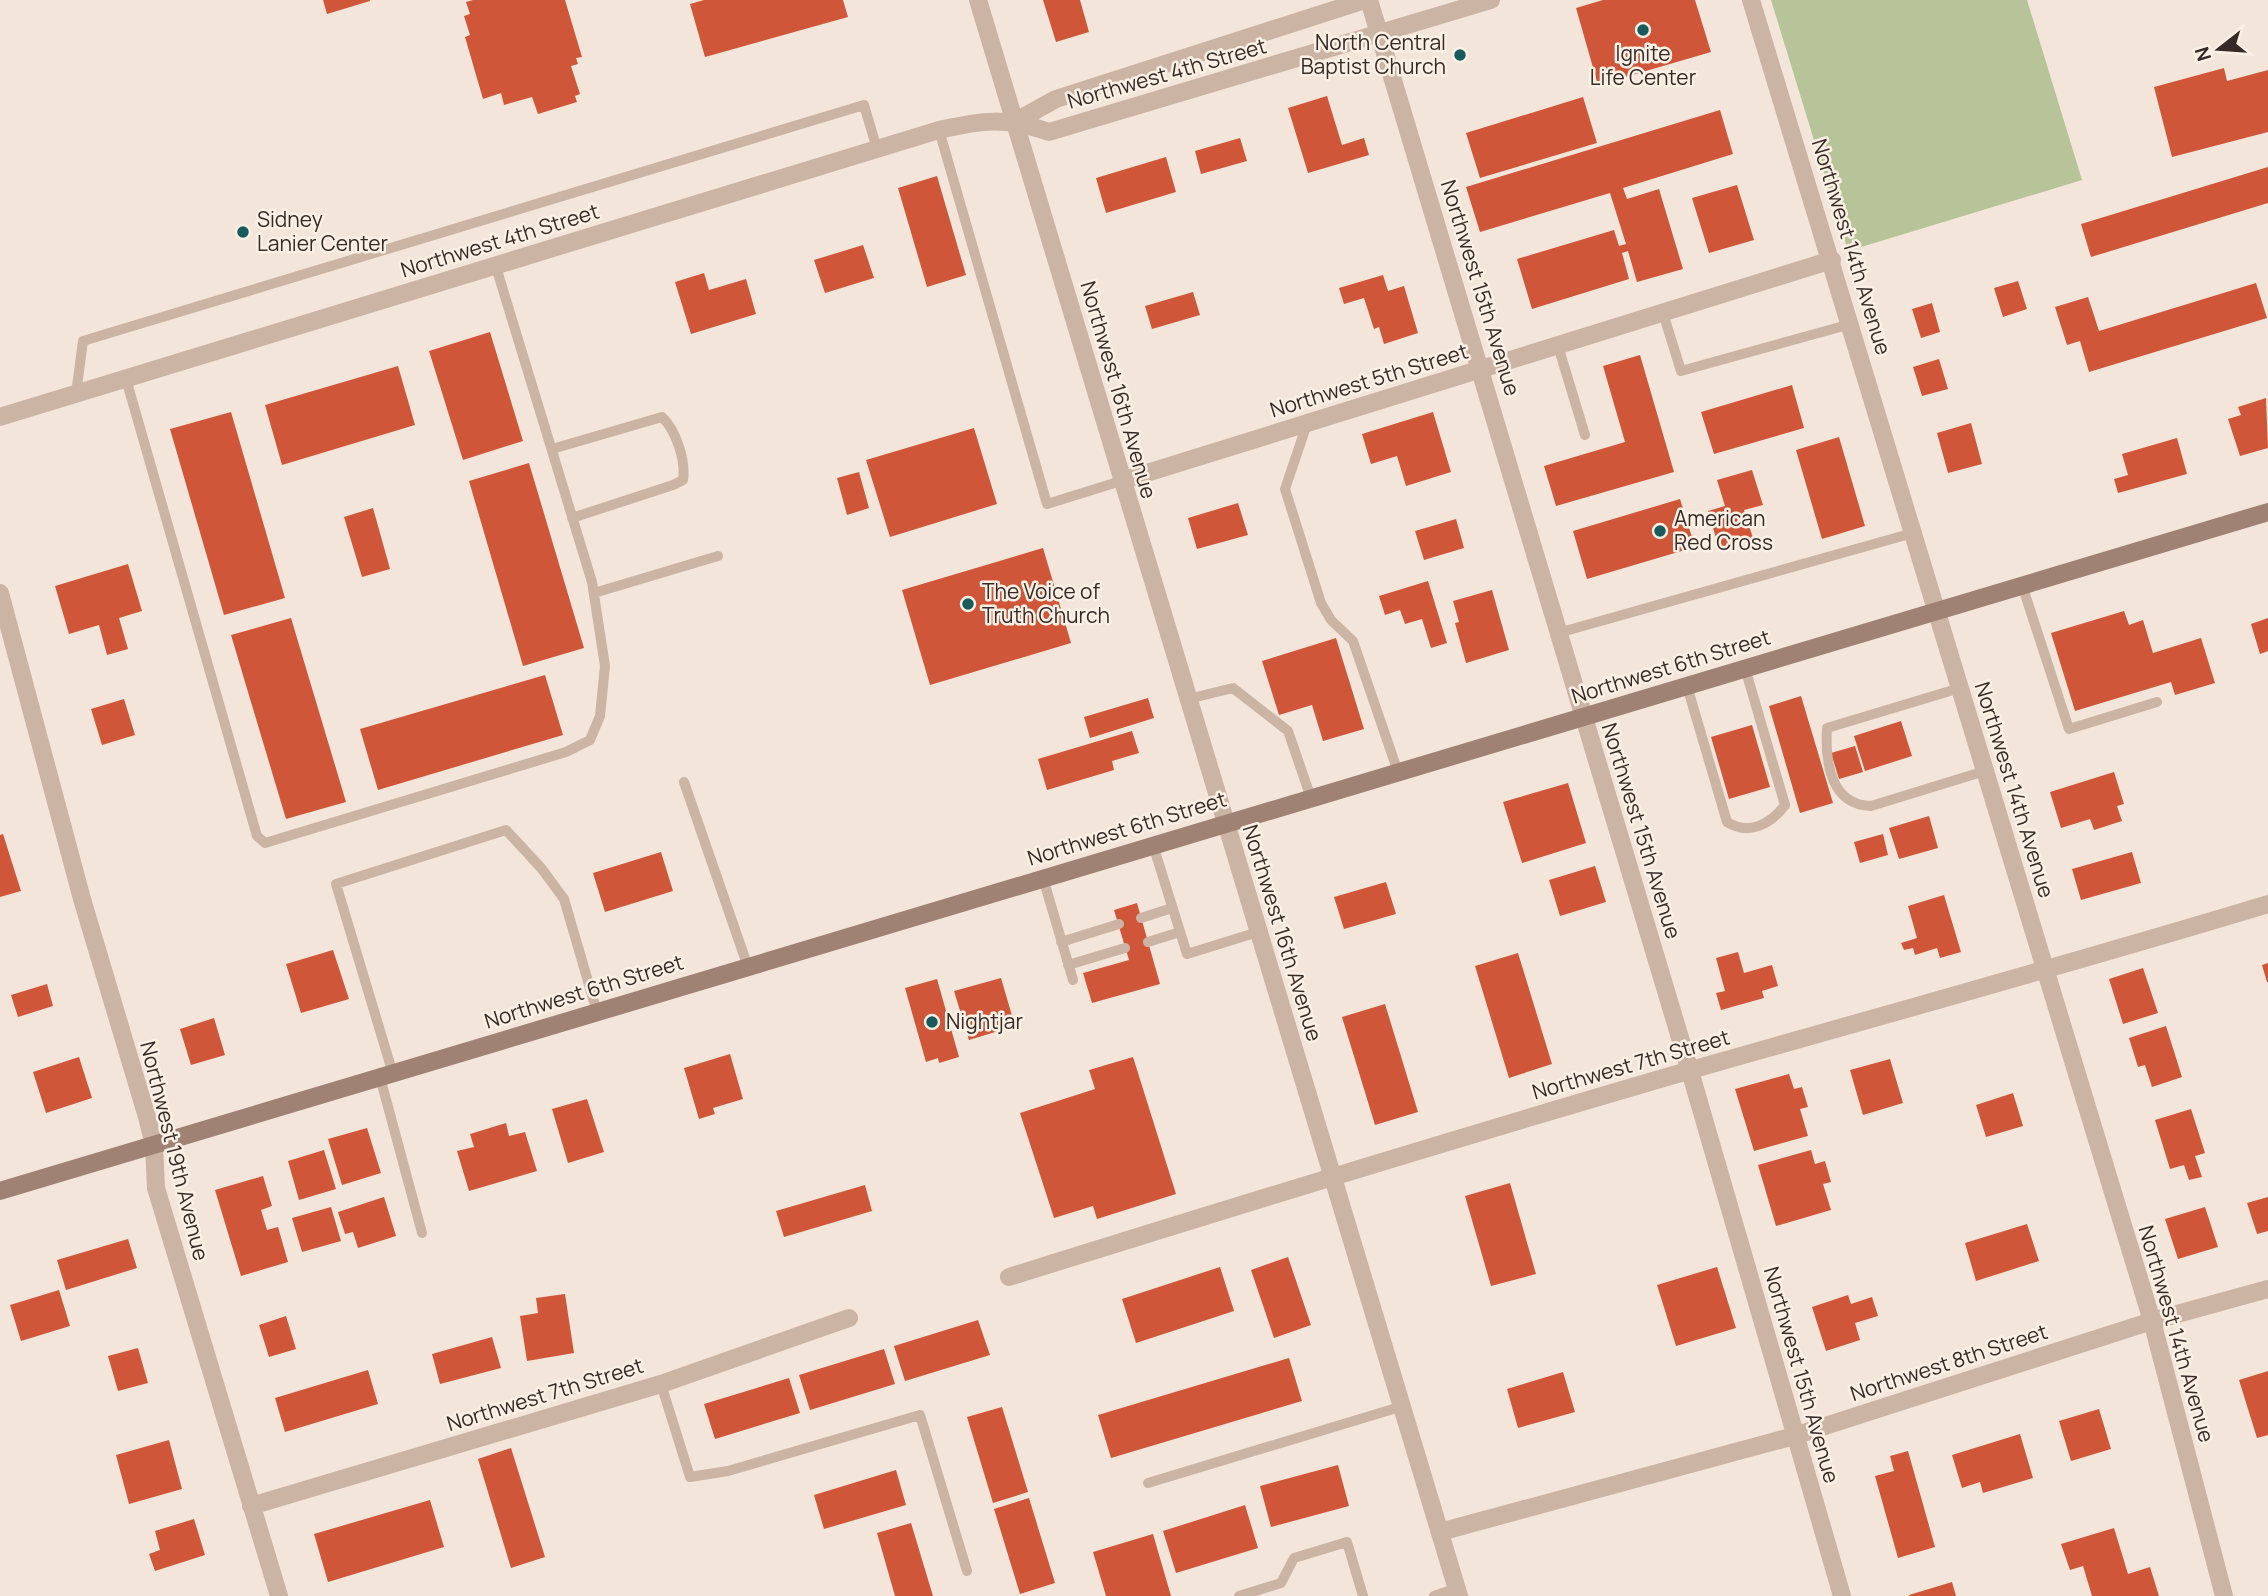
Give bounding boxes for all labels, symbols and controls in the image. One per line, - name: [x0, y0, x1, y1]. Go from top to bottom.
- north arrow: [2184, 14, 2254, 84]
- marker: Ignite Life Center: [1635, 22, 1651, 38]
- place label: North Central Baptist Church: [1301, 28, 1446, 80]
- street label: Northwest 4th Street: [1064, 31, 1270, 115]
- place label: Ignite Life Center: [1590, 39, 1697, 91]
- text: N: [2188, 44, 2217, 64]
- marker: North Central Baptist Church: [1452, 47, 1468, 63]
- street label: Northwest 14th Avenue: [1806, 135, 1898, 358]
- street label: Northwest 15th Avenue: [1435, 176, 1527, 399]
- street label: Northwest 4th Street: [397, 197, 602, 284]
- place label: Sidney Lanier Center: [257, 205, 389, 257]
- marker: Sidney Lanier Center: [235, 224, 251, 240]
- street label: Northwest 16th Avenue: [1074, 278, 1163, 502]
- street label: Northwest 5th Street: [1266, 337, 1471, 424]
- place label: American Red Cross: [1674, 504, 1773, 556]
- marker: American Red Cross: [1652, 523, 1668, 539]
- place label: The Voice of Truth Church: [982, 577, 1110, 629]
- marker: The Voice of Truth Church: [960, 596, 976, 612]
- street label: Northwest 6th Street: [1568, 622, 1774, 710]
- street label: Northwest 14th Avenue: [1969, 678, 2061, 901]
- street label: Northwest 15th Avenue: [1596, 719, 1688, 942]
- street label: Northwest 6th Street: [1024, 784, 1230, 872]
- street label: Northwest 16th Avenue: [1237, 821, 1329, 1044]
- street label: Northwest 6th Street: [481, 947, 687, 1035]
- place label: Nightjar: [946, 1007, 1024, 1035]
- marker: Nightjar: [924, 1014, 940, 1030]
- street label: Northwest 7th Street: [1529, 1022, 1733, 1106]
- street label: Northwest 19th Avenue: [134, 1038, 216, 1263]
- street label: Northwest 14th Avenue: [2133, 1222, 2221, 1445]
- street label: Northwest 15th Avenue: [1758, 1263, 1846, 1486]
- street label: Northwest 8th Street: [1846, 1317, 2051, 1407]
- street label: Northwest 7th Street: [443, 1351, 646, 1437]

